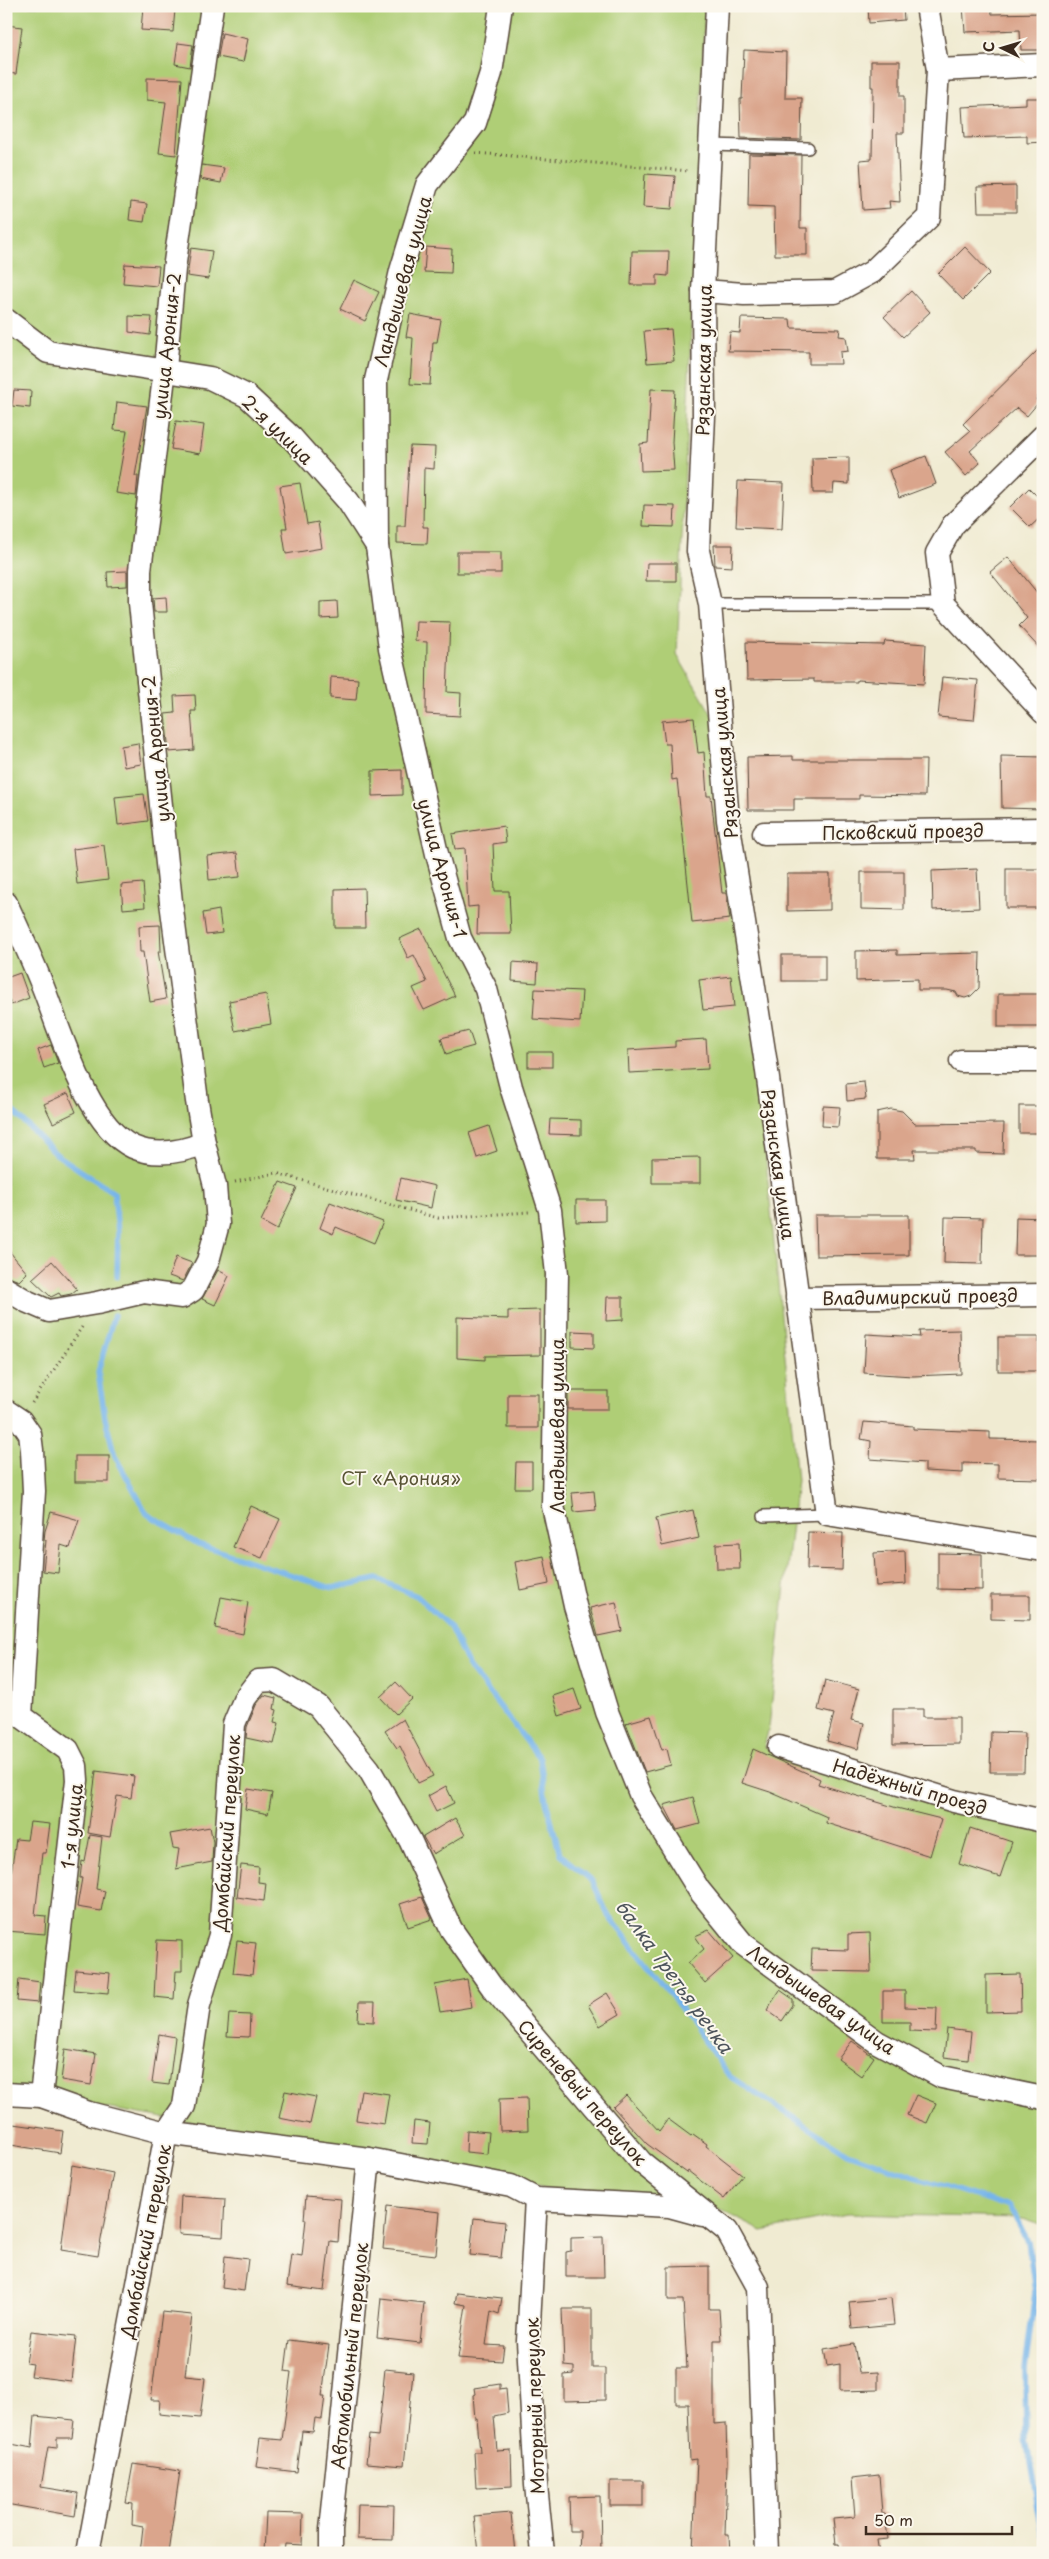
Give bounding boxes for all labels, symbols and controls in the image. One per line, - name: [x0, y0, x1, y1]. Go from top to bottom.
- north arrow: [976, 22, 1026, 72]
- text: С: [978, 41, 999, 53]
- street label: Ландышевая улица: [366, 192, 438, 369]
- street label: улица Арония-2: [145, 271, 187, 421]
- street label: Рязанская улица: [688, 283, 718, 436]
- street label: 2-я улица: [236, 388, 320, 471]
- street label: улица Арония-2: [134, 674, 176, 824]
- street label: Рязанская улица: [704, 686, 744, 840]
- street label: улица Арония-1: [411, 795, 475, 941]
- street label: Псковский проезд: [822, 816, 984, 846]
- street label: Рязанская улица: [755, 1087, 803, 1242]
- street label: Владимирский проезд: [822, 1281, 1018, 1311]
- street label: Ландышевая улица: [543, 1338, 570, 1514]
- park label: СТ «Арония»: [341, 1464, 461, 1491]
- street label: Домбайский переулок: [206, 1733, 246, 1933]
- street label: Надёжный проезд: [830, 1751, 990, 1821]
- street label: 1-я улица: [53, 1781, 89, 1870]
- water label: балка Третья речка: [610, 1893, 741, 2059]
- street label: Ландышевая улица: [742, 1938, 902, 2061]
- street label: Сиреневый переулок: [512, 2013, 654, 2171]
- street label: Домбайский переулок: [113, 2141, 177, 2341]
- street label: Автомобильный переулок: [324, 2241, 374, 2471]
- street label: Моторный переулок: [517, 2317, 551, 2495]
- scale bar: [866, 2504, 1013, 2536]
- text: 50 m: [874, 2508, 913, 2531]

